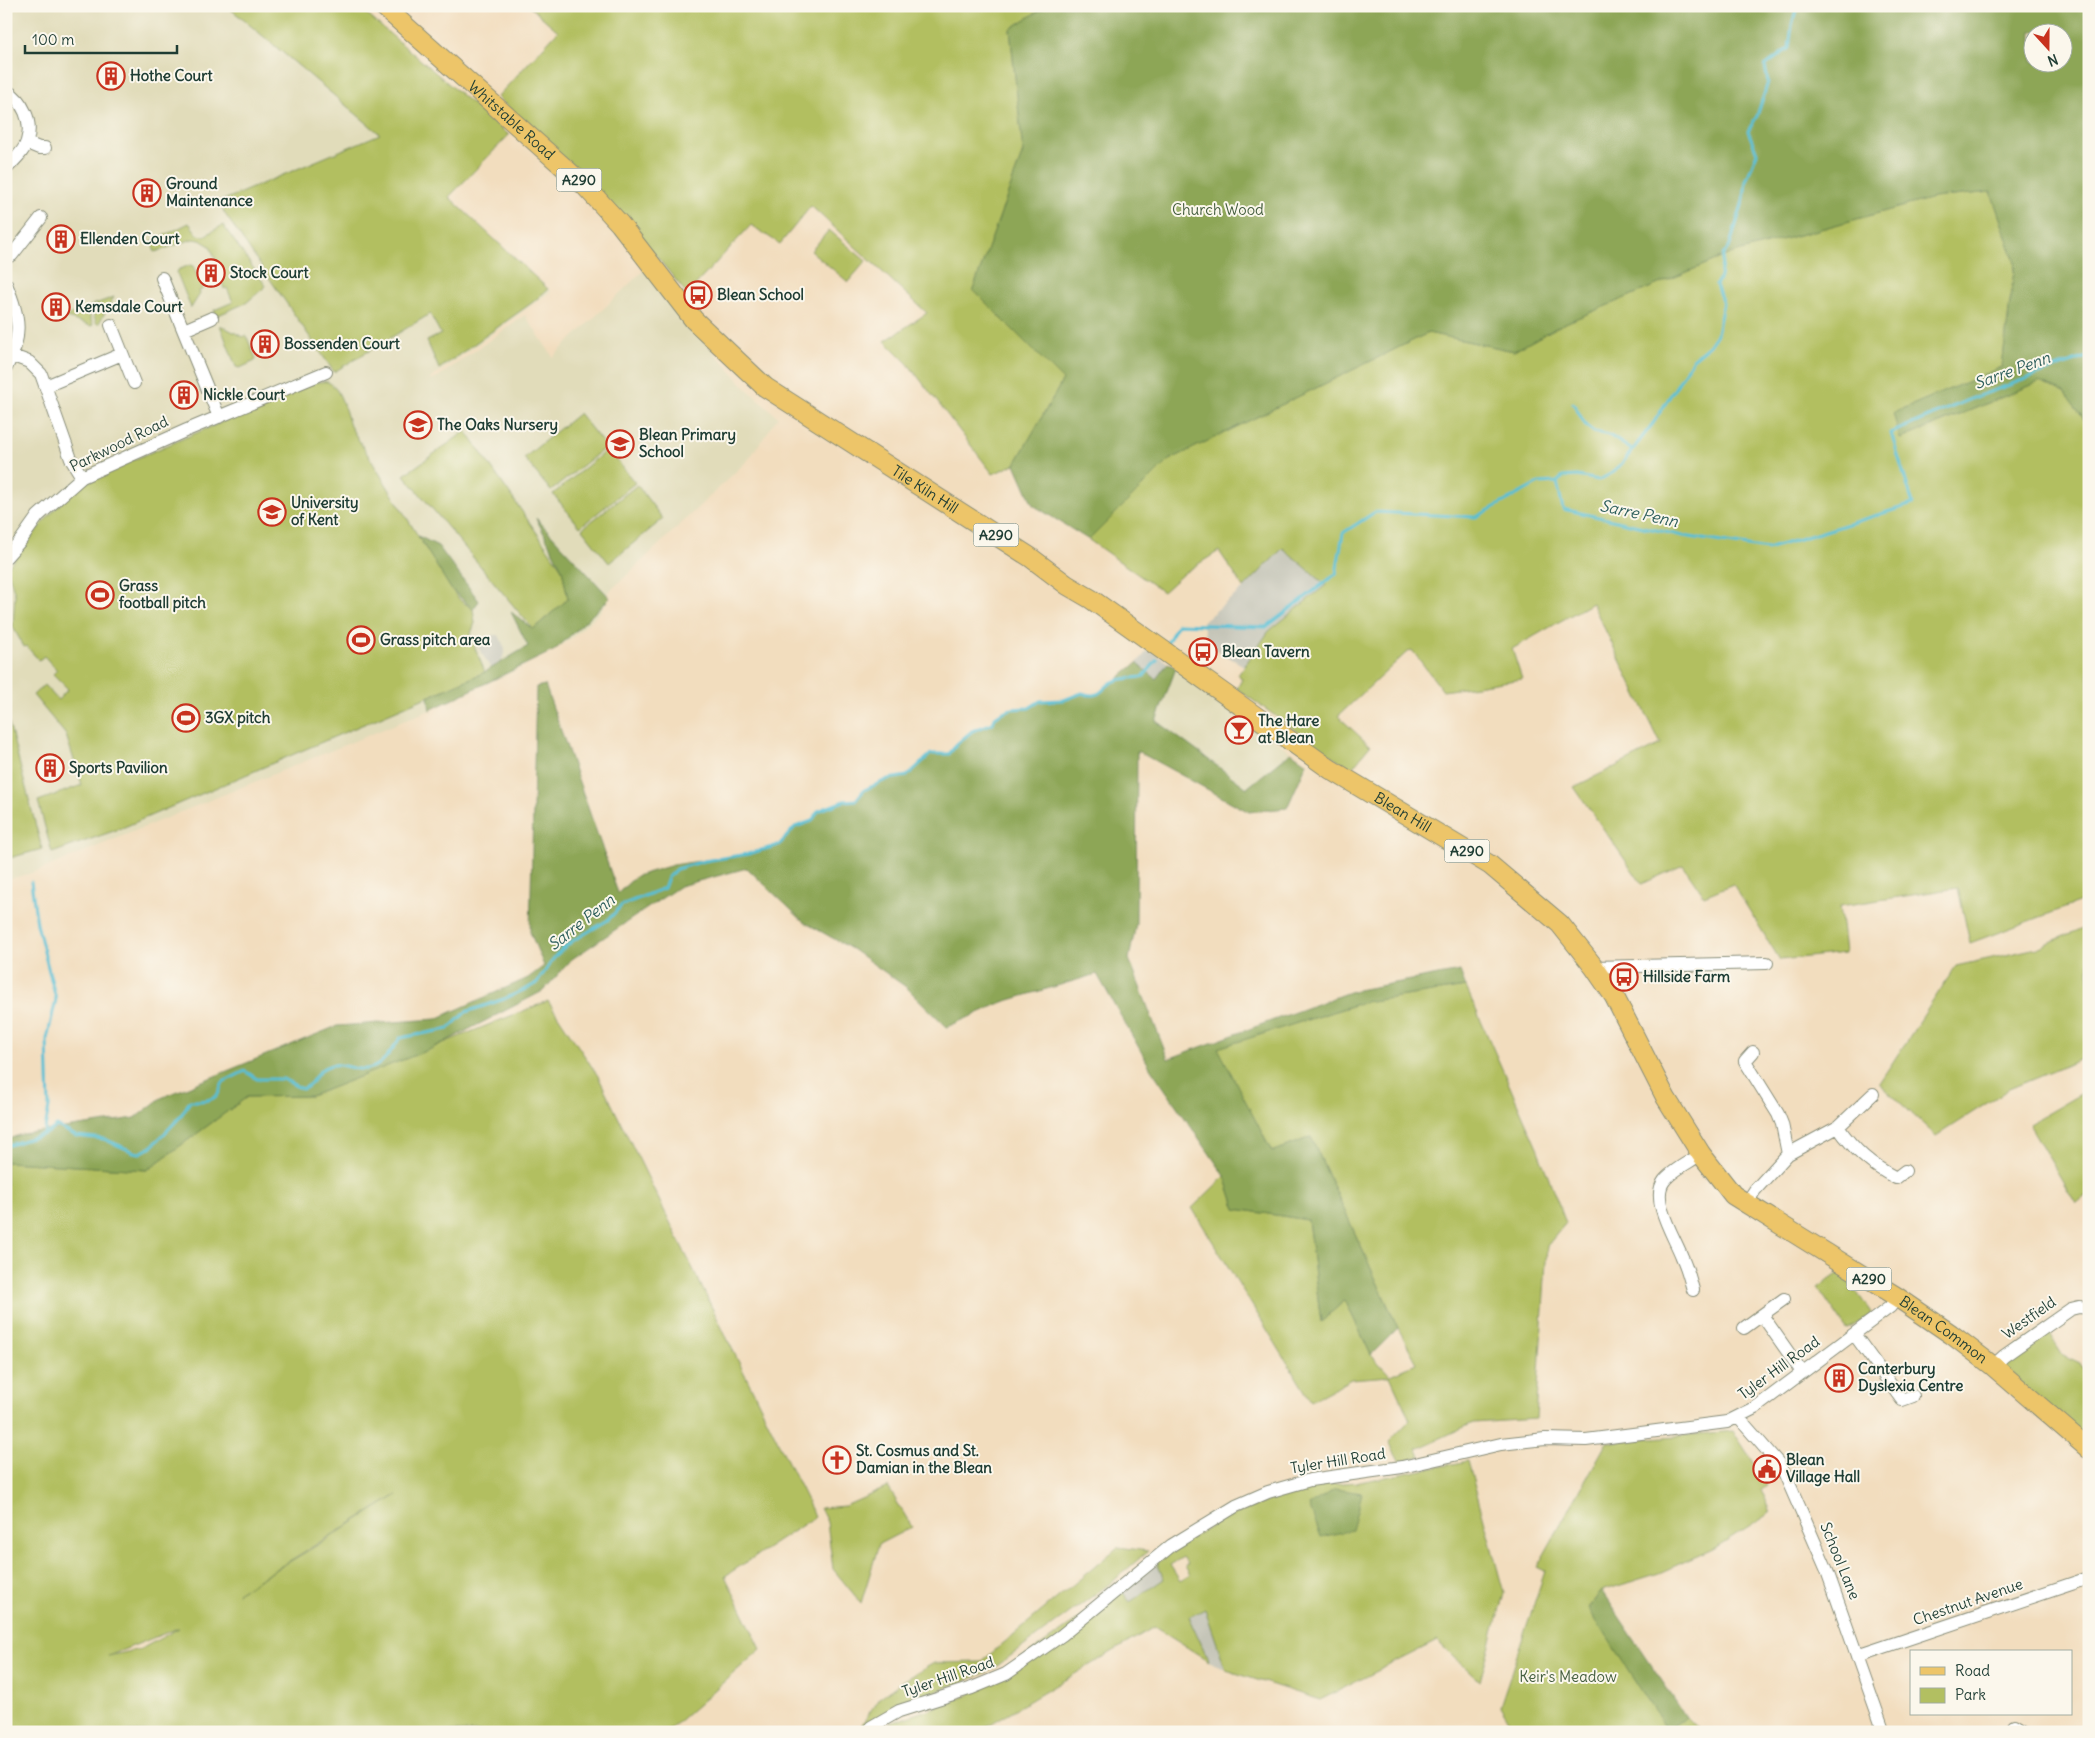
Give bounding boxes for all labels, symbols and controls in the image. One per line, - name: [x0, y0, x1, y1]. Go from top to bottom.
- scale bar: [25, 22, 178, 54]
- north arrow: [2022, 22, 2072, 72]
- text: 100 m: [32, 30, 74, 49]
- text: N: [2045, 50, 2060, 70]
- building icon: Hothe Court: [96, 61, 126, 91]
- place label: Hothe Court: [130, 66, 213, 85]
- street label: Whitstable Road: [464, 76, 559, 164]
- road number: A290: [556, 168, 602, 192]
- place label: Ground Maintenance: [166, 174, 253, 210]
- building icon: Ground Maintenance: [132, 178, 162, 208]
- park label: Church Wood: [1172, 200, 1264, 219]
- building icon: Ellenden Court: [46, 224, 76, 254]
- place label: Ellenden Court: [80, 229, 180, 248]
- building icon: Stock Court: [196, 258, 226, 288]
- place label: Stock Court: [230, 263, 309, 282]
- bus stop icon: Blean School: [683, 280, 713, 310]
- place label: Blean School: [717, 285, 804, 304]
- building icon: Kemsdale Court: [41, 292, 71, 322]
- place label: Kemsdale Court: [75, 297, 183, 316]
- building icon: Bossenden Court: [250, 329, 280, 359]
- place label: Bossenden Court: [284, 334, 401, 353]
- water label: Sarre Penn: [1971, 347, 2053, 393]
- building icon: Nickle Court: [169, 380, 199, 410]
- place label: Nickle Court: [203, 385, 286, 404]
- school or university icon: The Oaks Nursery: [403, 410, 433, 440]
- street label: Parkwood Road: [66, 411, 171, 476]
- place label: The Oaks Nursery: [437, 415, 558, 435]
- place label: Blean Primary School: [639, 425, 736, 461]
- school or university icon: Blean Primary School: [605, 429, 635, 459]
- street label: Tile Kiln Hill: [888, 461, 962, 518]
- place label: University of Kent: [291, 493, 358, 529]
- water label: Sarre Penn: [1598, 495, 1681, 531]
- school or university icon: University of Kent: [257, 497, 287, 527]
- road number: A290: [974, 524, 1018, 546]
- place label: Grass football pitch: [119, 576, 206, 613]
- sports icon: Grass football pitch: [85, 580, 115, 610]
- sports icon: Grass pitch area: [346, 625, 376, 655]
- place label: Grass pitch area: [380, 630, 491, 650]
- bus stop icon: Blean Tavern: [1188, 637, 1218, 667]
- place label: Blean Tavern: [1222, 642, 1310, 661]
- sports icon: 3GX pitch: [171, 703, 201, 733]
- place label: 3GX pitch: [205, 708, 271, 728]
- place label: The Hare at Blean: [1258, 711, 1319, 747]
- bar icon: The Hare at Blean: [1224, 715, 1254, 745]
- building icon: Sports Pavilion: [35, 753, 65, 783]
- place label: Sports Pavilion: [69, 758, 168, 778]
- street label: Blean Hill: [1371, 788, 1435, 836]
- road number: A290: [1444, 839, 1490, 862]
- water label: Sarre Penn: [544, 889, 619, 954]
- bus stop icon: Hillside Farm: [1609, 962, 1639, 992]
- place label: Hillside Farm: [1643, 967, 1730, 986]
- road number: A290: [1846, 1268, 1892, 1290]
- street label: Blean Common: [1896, 1292, 1992, 1368]
- street label: Westfield: [1998, 1292, 2060, 1343]
- street label: Tyler Hill Road: [1734, 1332, 1823, 1404]
- place label: Canterbury Dyslexia Centre: [1858, 1359, 1963, 1396]
- building icon: Canterbury Dyslexia Centre: [1824, 1363, 1854, 1393]
- place label: St. Cosmus and St. Damian in the Blean: [856, 1441, 992, 1477]
- street label: Tyler Hill Road: [1289, 1444, 1387, 1477]
- church icon: St. Cosmus and St. Damian in the Blean: [822, 1445, 852, 1475]
- place label: Blean Village Hall: [1786, 1450, 1860, 1487]
- public building icon: Blean Village Hall: [1752, 1454, 1782, 1484]
- street label: School Lane: [1816, 1519, 1865, 1602]
- street label: Chestnut Avenue: [1910, 1574, 2025, 1629]
- legend: [1910, 1650, 2072, 1716]
- street label: Tyler Hill Road: [899, 1652, 997, 1701]
- text: Road: [1955, 1661, 1990, 1680]
- park label: Keir's Meadow: [1519, 1667, 1617, 1686]
- text: Park: [1955, 1685, 1986, 1704]

